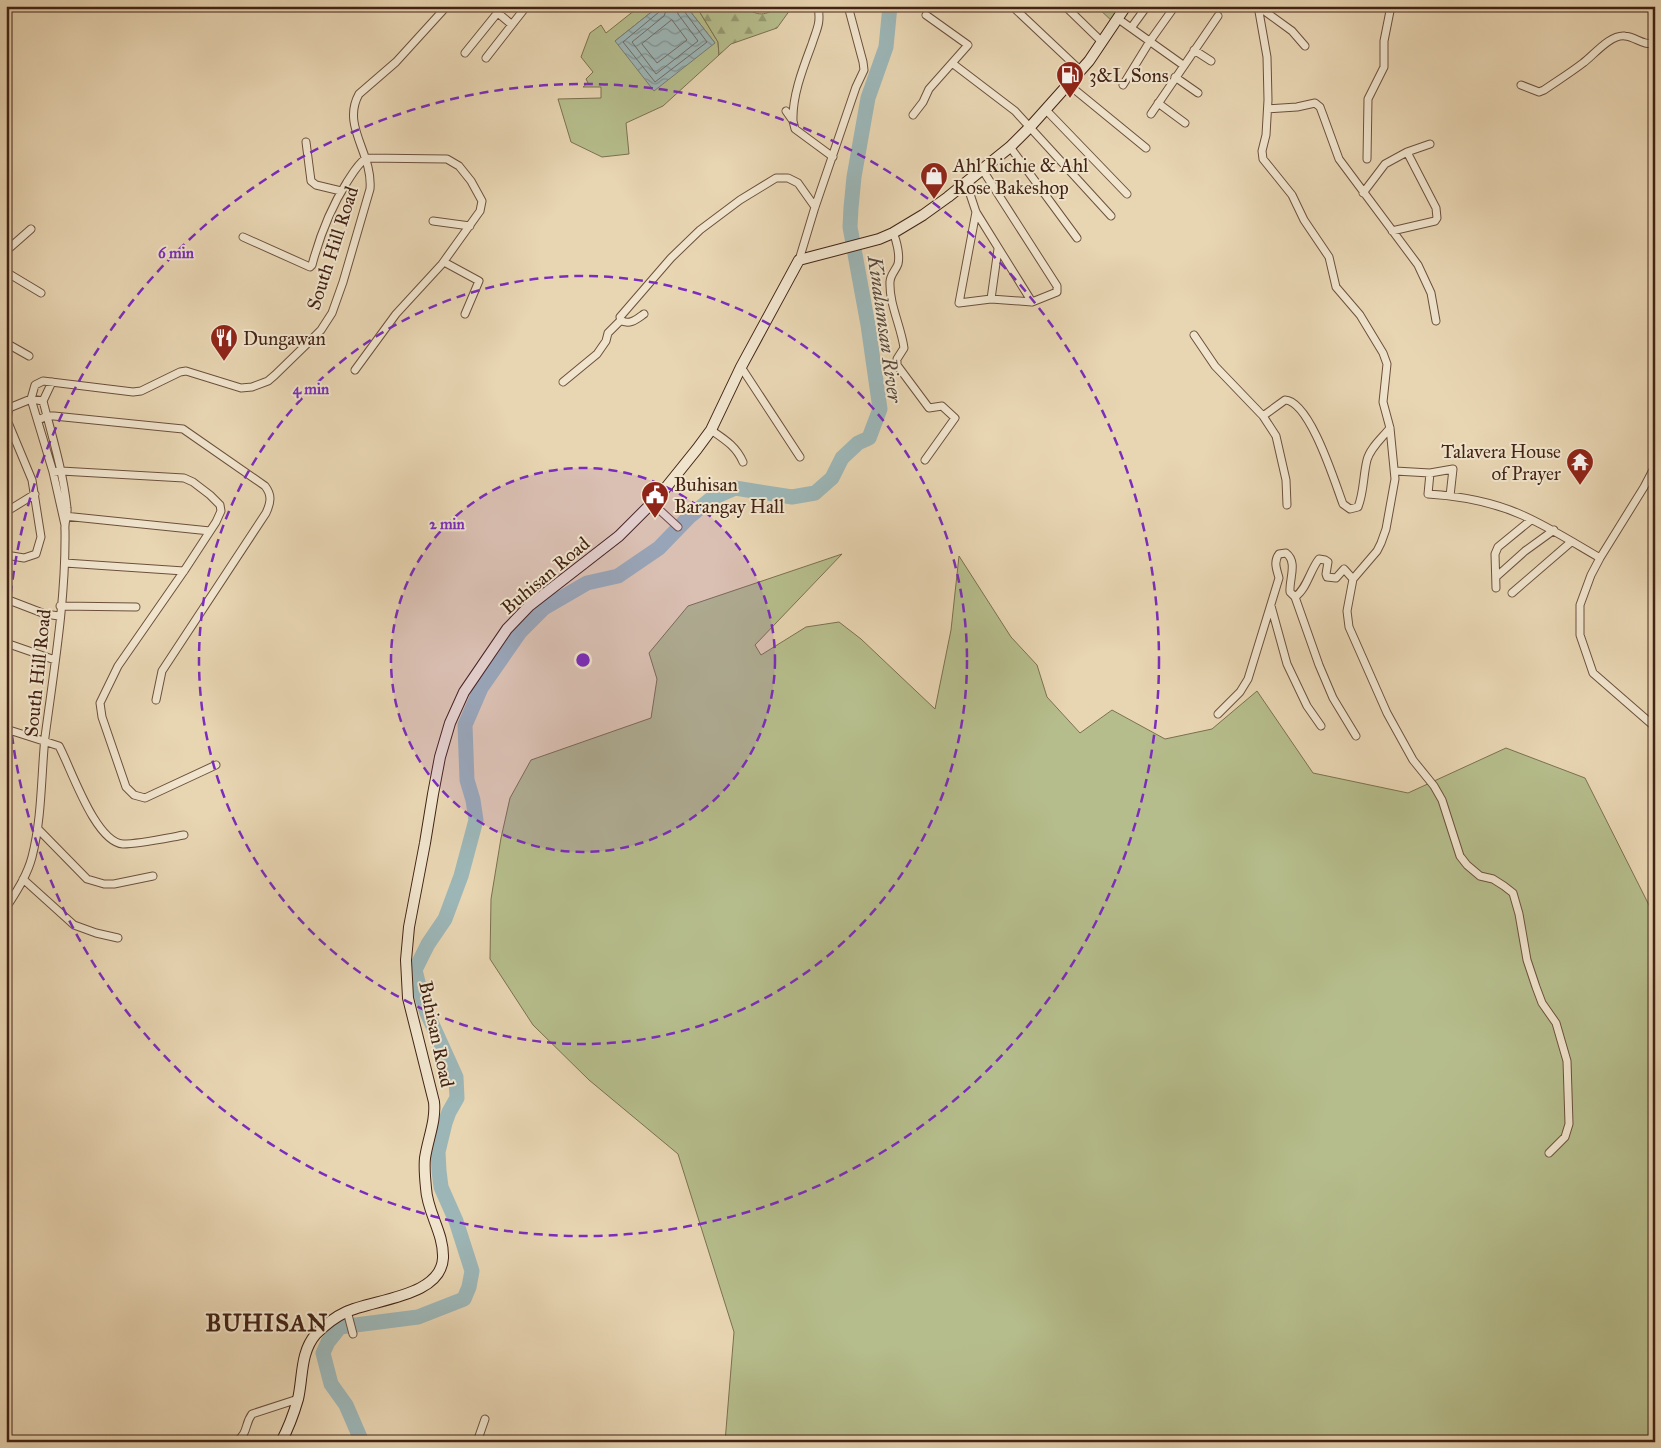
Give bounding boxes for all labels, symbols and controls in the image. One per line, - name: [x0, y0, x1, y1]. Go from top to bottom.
- fuel station icon: 3&L Sons: [1055, 60, 1085, 99]
- place label: 3&L Sons: [1089, 64, 1169, 87]
- place label: Ahl Richie & Ahl Rose Bakeshop: [952, 154, 1089, 199]
- shop icon: Ahl Richie & Ahl Rose Bakeshop: [919, 161, 949, 200]
- street label: South Hill Road: [302, 183, 363, 313]
- text: 6 min: [158, 244, 195, 262]
- water label: Kinalumsan River: [863, 253, 907, 406]
- restaurant icon: Dungawan: [209, 323, 239, 362]
- place label: Dungawan: [243, 327, 326, 351]
- text: 4 min: [293, 380, 330, 399]
- place label: Talavera House of Prayer: [1441, 440, 1562, 485]
- temple icon: Talavera House of Prayer: [1565, 447, 1595, 486]
- place label: Buhisan Barangay Hall: [674, 473, 785, 519]
- public building icon: Buhisan Barangay Hall: [640, 480, 670, 519]
- text: 2 min: [429, 515, 466, 533]
- street label: Buhisan Road: [496, 531, 595, 619]
- street label: South Hill Road: [19, 607, 56, 738]
- centre of rings: [574, 651, 592, 669]
- street label: Buhisan Road: [414, 979, 459, 1090]
- district label: BUHISAN: [206, 1308, 328, 1338]

